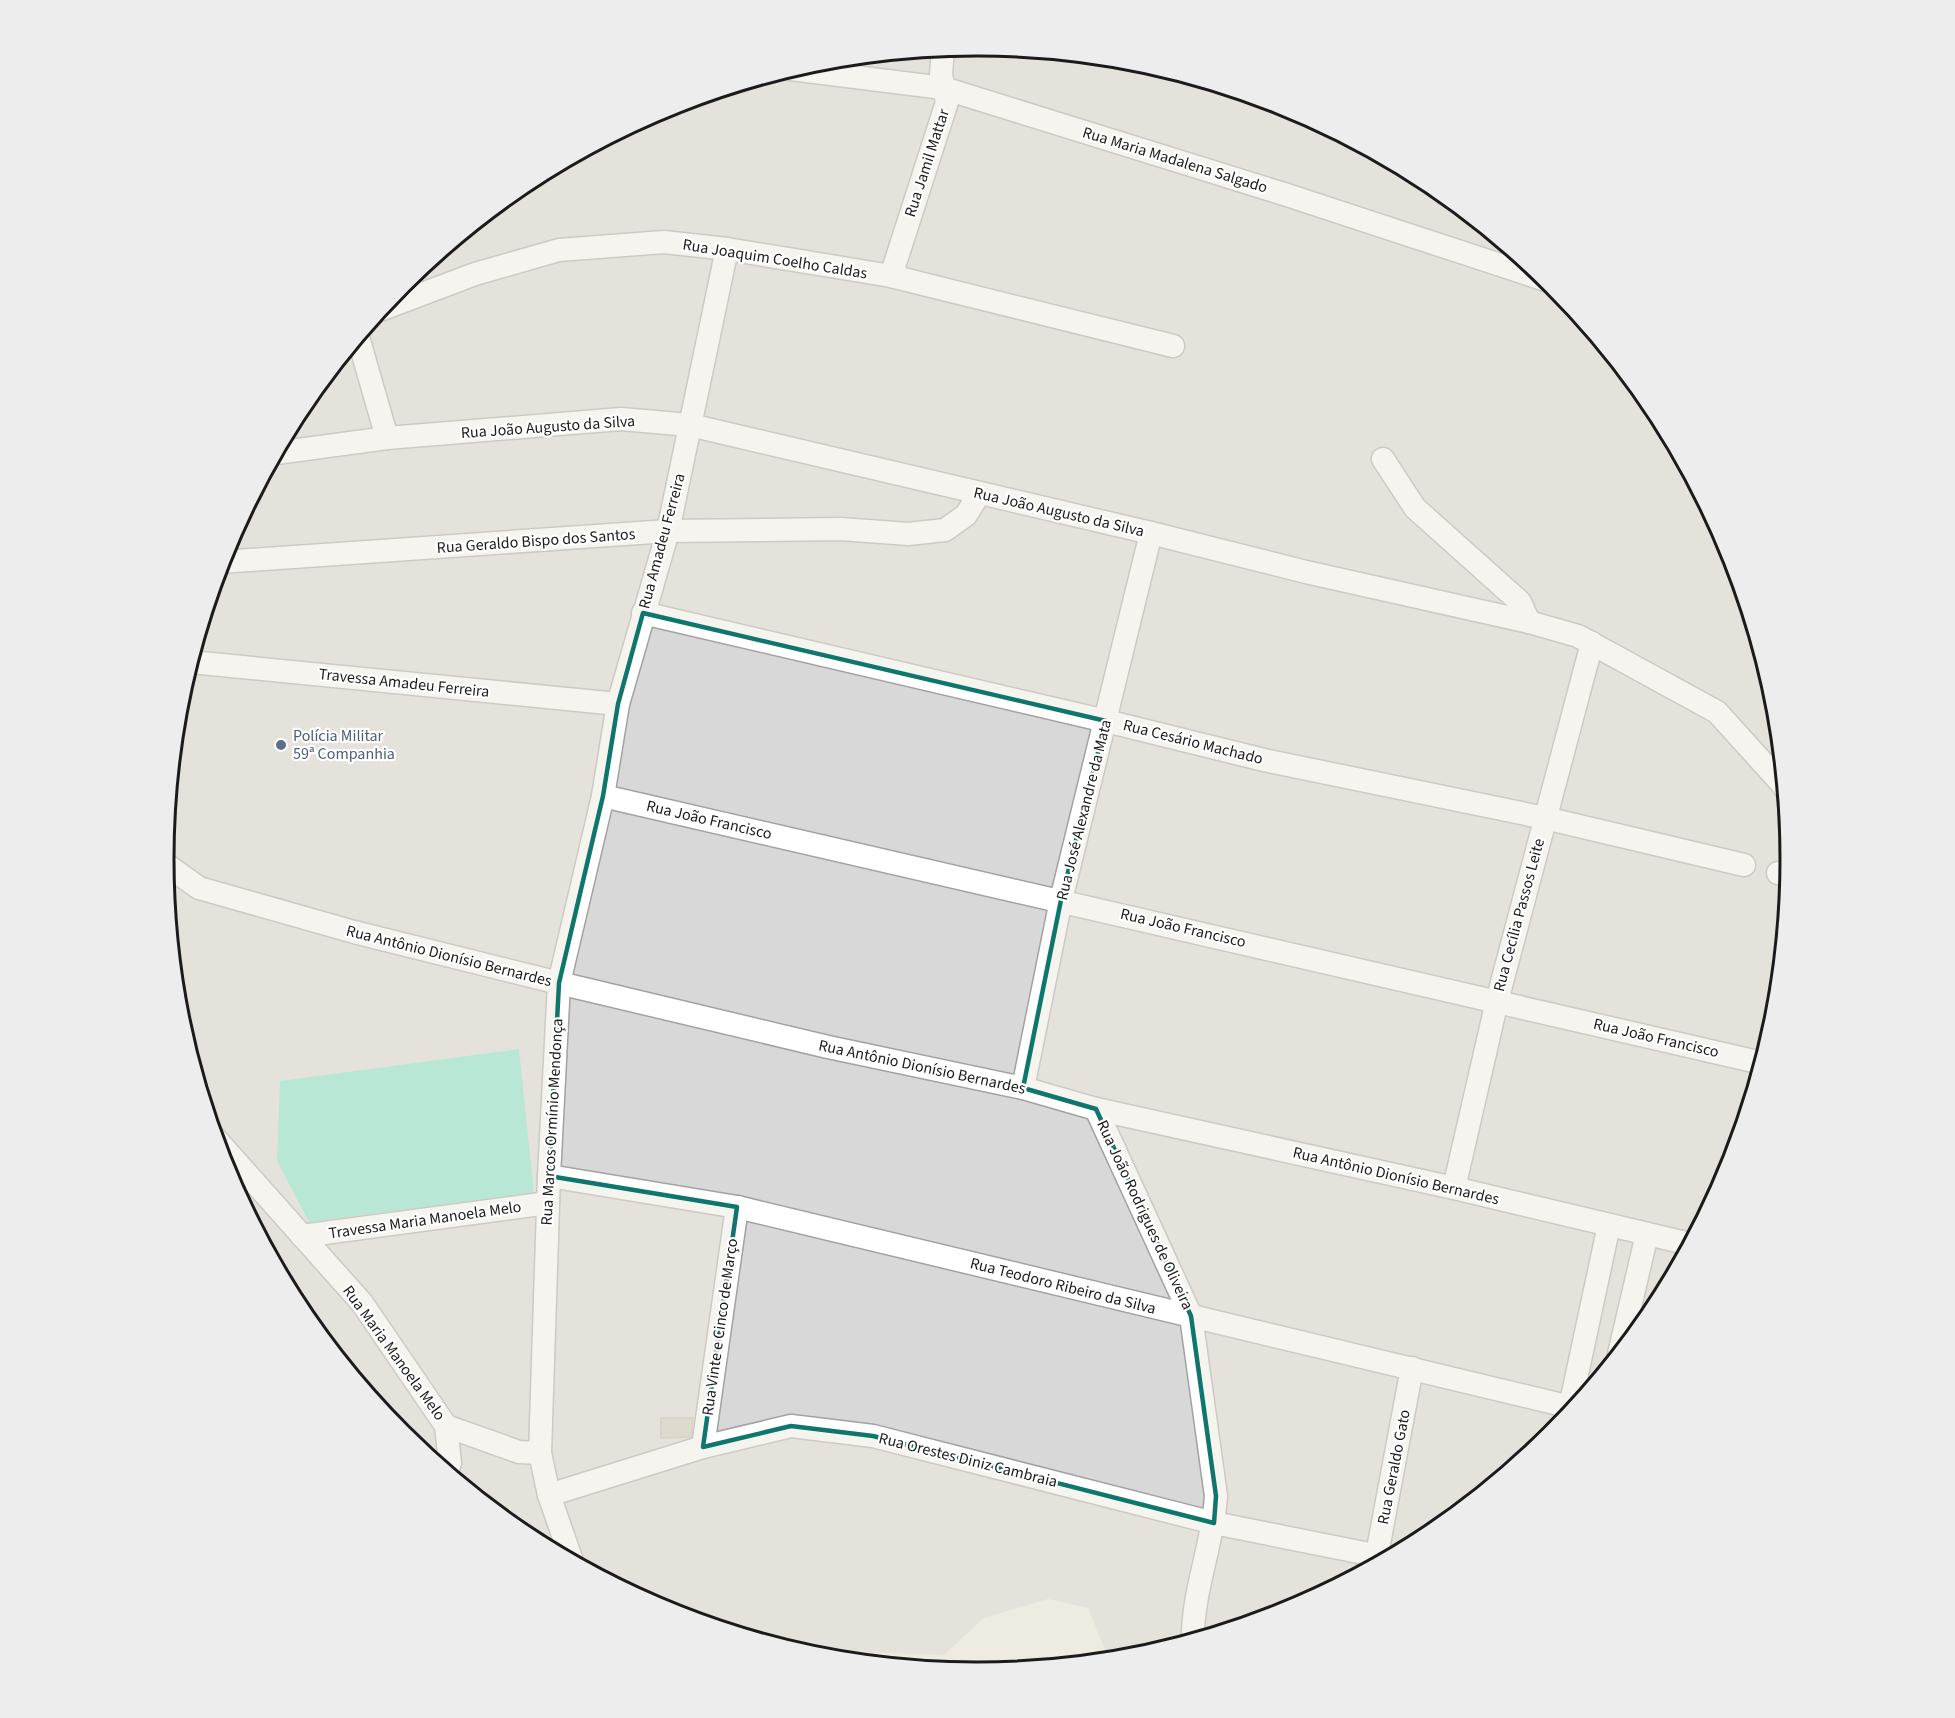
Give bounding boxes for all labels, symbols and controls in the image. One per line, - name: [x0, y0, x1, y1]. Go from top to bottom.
- street label: Rua Jamil Mattar: [899, 106, 955, 220]
- street label: Rua Maria Madalena Salgado: [1080, 121, 1270, 199]
- street label: Rua Joaquim Coelho Caldas: [681, 234, 869, 285]
- street label: Rua João Augusto da Silva: [460, 410, 636, 444]
- street label: Rua Amadeu Ferreira: [633, 471, 691, 611]
- street label: Rua João Augusto da Silva: [971, 482, 1147, 542]
- street label: Rua Geraldo Bispo dos Santos: [436, 523, 636, 559]
- street label: Travessa Amadeu Ferreira: [318, 663, 490, 703]
- street label: Rua Cesário Machado: [1121, 714, 1265, 770]
- street label: Rua José Alexandre da Mata: [1051, 717, 1117, 903]
- place label: Polícia Militar 59ª Companhia: [293, 725, 395, 765]
- marker: Polícia Militar 59ª Companhia: [274, 738, 288, 752]
- street label: Rua João Francisco: [644, 795, 774, 845]
- street label: Rua Cecília Passos Leite: [1488, 836, 1550, 994]
- street label: Rua João Francisco: [1118, 903, 1248, 953]
- street label: Rua Antônio Dionísio Bernardes: [344, 920, 554, 992]
- street label: Rua João Francisco: [1591, 1013, 1721, 1063]
- street label: Rua Marcos Ormínio Mendonça: [536, 1018, 568, 1226]
- street label: Rua Antônio Dionísio Bernardes: [816, 1034, 1028, 1100]
- street label: Rua João Rodrigues de Oliveira: [1091, 1117, 1199, 1313]
- street label: Rua Antônio Dionísio Bernardes: [1291, 1142, 1502, 1211]
- street label: Travessa Maria Manoela Melo: [327, 1196, 523, 1244]
- street label: Rua Vinte e Cinco de Março: [697, 1237, 743, 1417]
- street label: Rua Teodoro Ribeiro da Silva: [968, 1252, 1158, 1320]
- street label: Rua Maria Manoela Melo: [337, 1281, 451, 1425]
- street label: Rua Geraldo Gato: [1372, 1408, 1416, 1526]
- street label: Rua Orestes Diniz Cambraia: [876, 1427, 1060, 1493]

